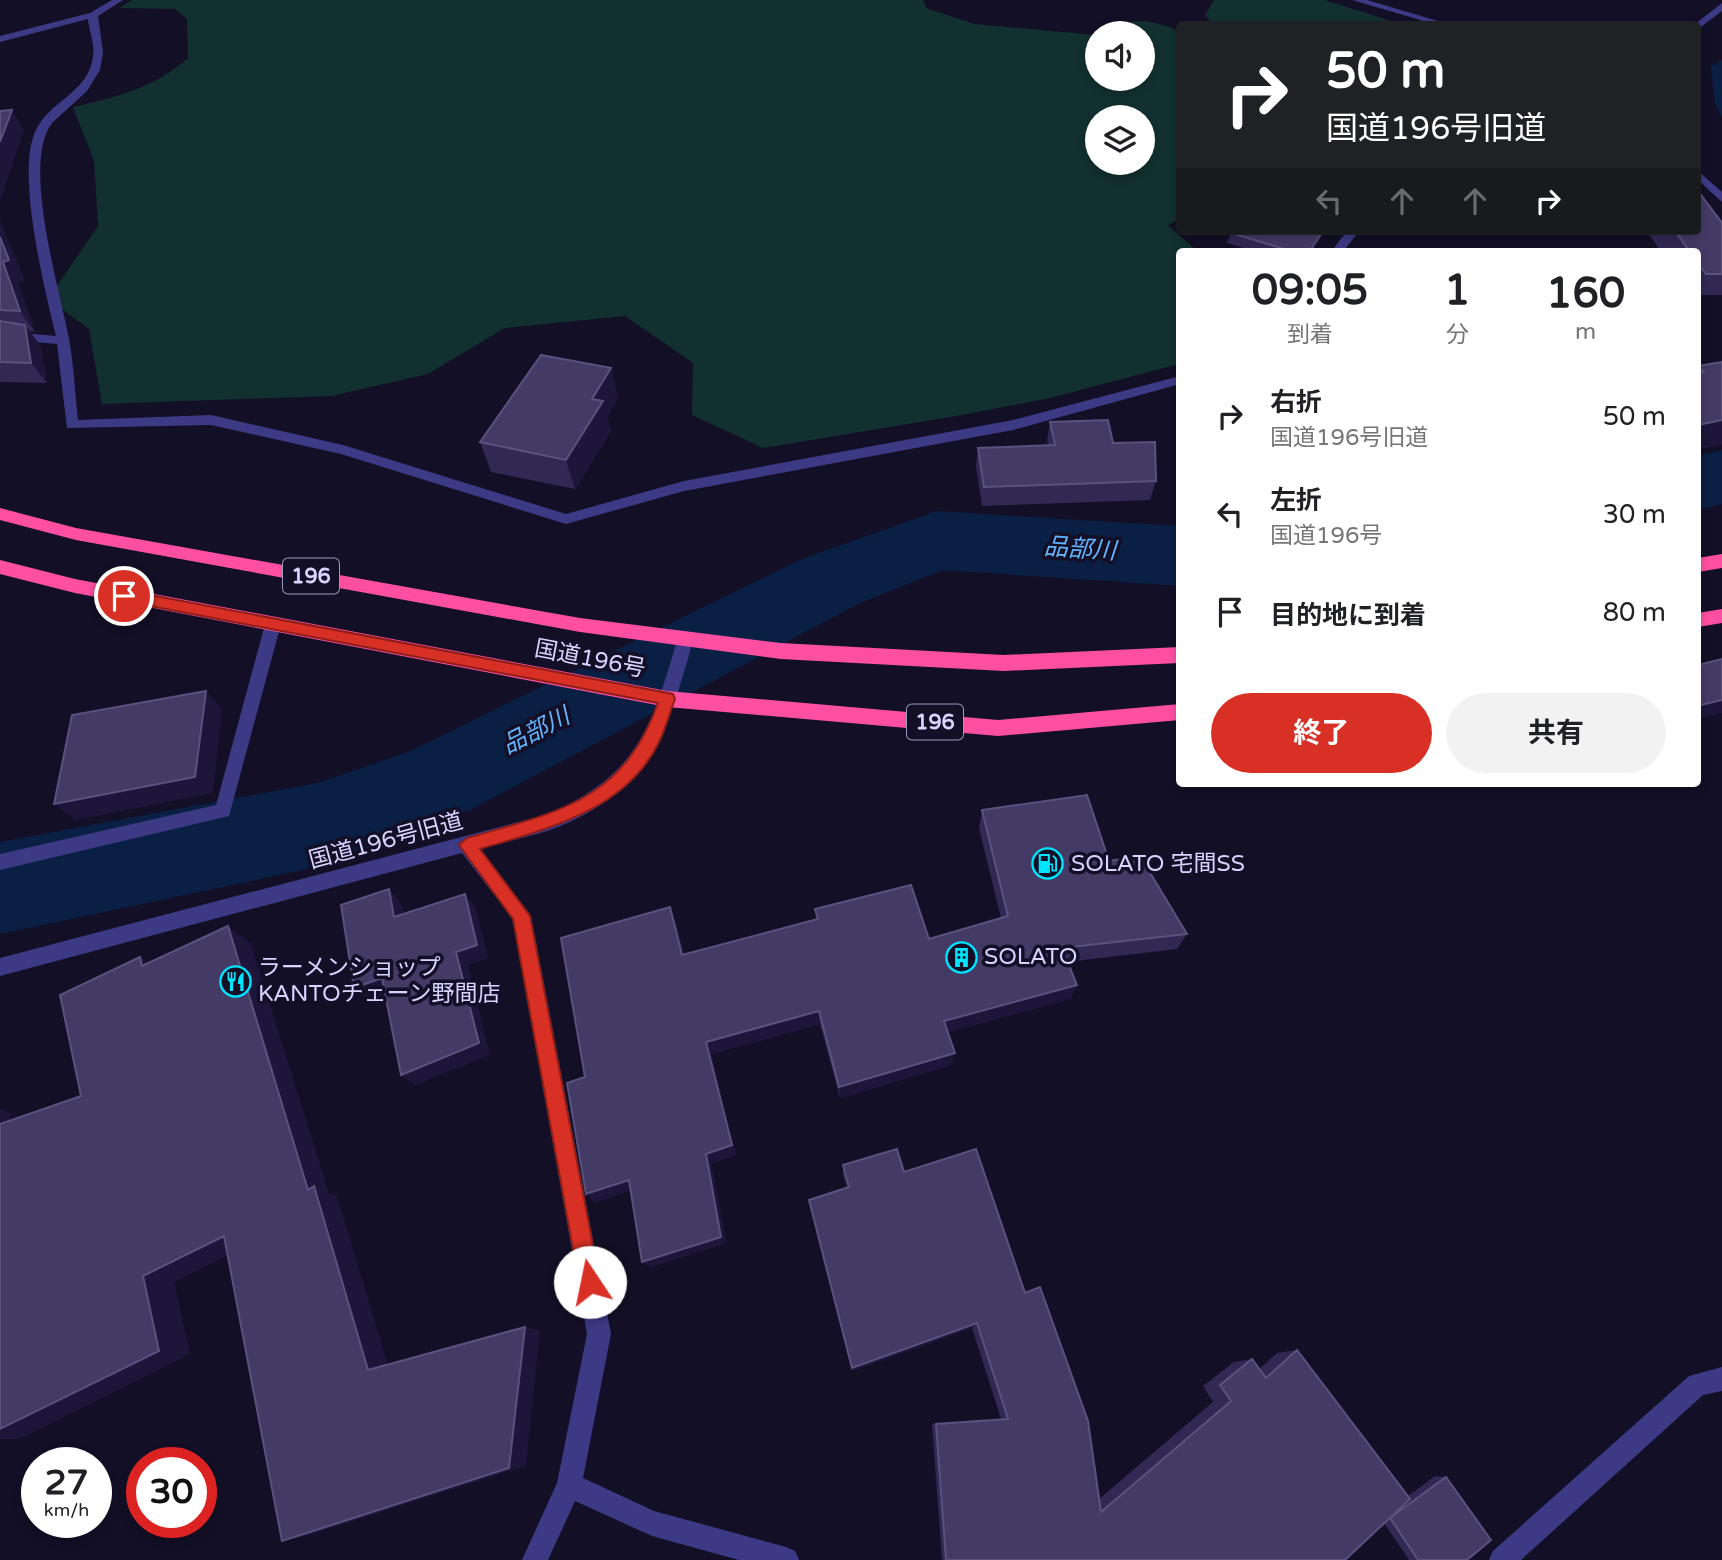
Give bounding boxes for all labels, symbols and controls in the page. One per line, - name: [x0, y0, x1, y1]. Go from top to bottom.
- map controls: [1085, 21, 1155, 175]
- button: sound: [1085, 21, 1155, 91]
- text: 50 m: [1326, 42, 1445, 101]
- icon: right: [1211, 49, 1302, 140]
- button: layers: [1085, 105, 1155, 175]
- text: 国道196号旧道: [1326, 110, 1546, 148]
- icon: left: [1310, 182, 1348, 220]
- icon: ahead: [1383, 182, 1421, 220]
- icon: ahead: [1456, 182, 1494, 220]
- icon: right: [1529, 182, 1567, 220]
- text: 09:05: [1252, 265, 1368, 316]
- text: 1: [1444, 265, 1470, 316]
- text: 160: [1546, 268, 1625, 319]
- text: m: [1575, 318, 1596, 346]
- text: 到着: [1287, 321, 1333, 349]
- text: 分: [1446, 321, 1469, 349]
- text: 右折: [1270, 387, 1322, 418]
- icon: right: [1211, 397, 1249, 435]
- text: 50 m: [1603, 401, 1666, 432]
- text: 国道196号旧道: [1270, 424, 1428, 452]
- text: 左折: [1270, 485, 1322, 516]
- icon: left: [1211, 495, 1249, 533]
- text: 30 m: [1603, 499, 1666, 530]
- text: 国道196号: [1270, 522, 1382, 550]
- water label: 品部川: [1043, 532, 1120, 566]
- road number: 196: [283, 558, 339, 594]
- pin: [94, 566, 154, 626]
- icon: arrive: [105, 577, 143, 615]
- icon: arrive: [1211, 593, 1249, 631]
- text: 80 m: [1603, 597, 1666, 628]
- text: 目的地に到着: [1270, 600, 1426, 631]
- street label: 国道196号: [532, 635, 648, 683]
- button: 終了: [1211, 693, 1432, 773]
- button: 共有: [1446, 693, 1666, 773]
- water label: 品部川: [497, 700, 577, 760]
- road number: 196: [907, 704, 963, 740]
- street label: 国道196号旧道: [306, 807, 466, 875]
- fuel station icon: SOLATO 宅間SS: [1031, 847, 1065, 881]
- place label: SOLATO 宅間SS: [1071, 850, 1245, 878]
- building icon: SOLATO: [944, 940, 978, 974]
- place label: SOLATO: [984, 943, 1078, 971]
- place label: ラーメンショップ KANTOチェーン野間店: [258, 954, 501, 1008]
- restaurant icon: ラーメンショップ KANTOチェーン野間店: [218, 964, 252, 998]
- position arrow: [553, 1245, 627, 1319]
- speed limit sign: 30: [126, 1447, 217, 1538]
- text: 27: [45, 1462, 88, 1504]
- text: km/h: [44, 1499, 89, 1521]

